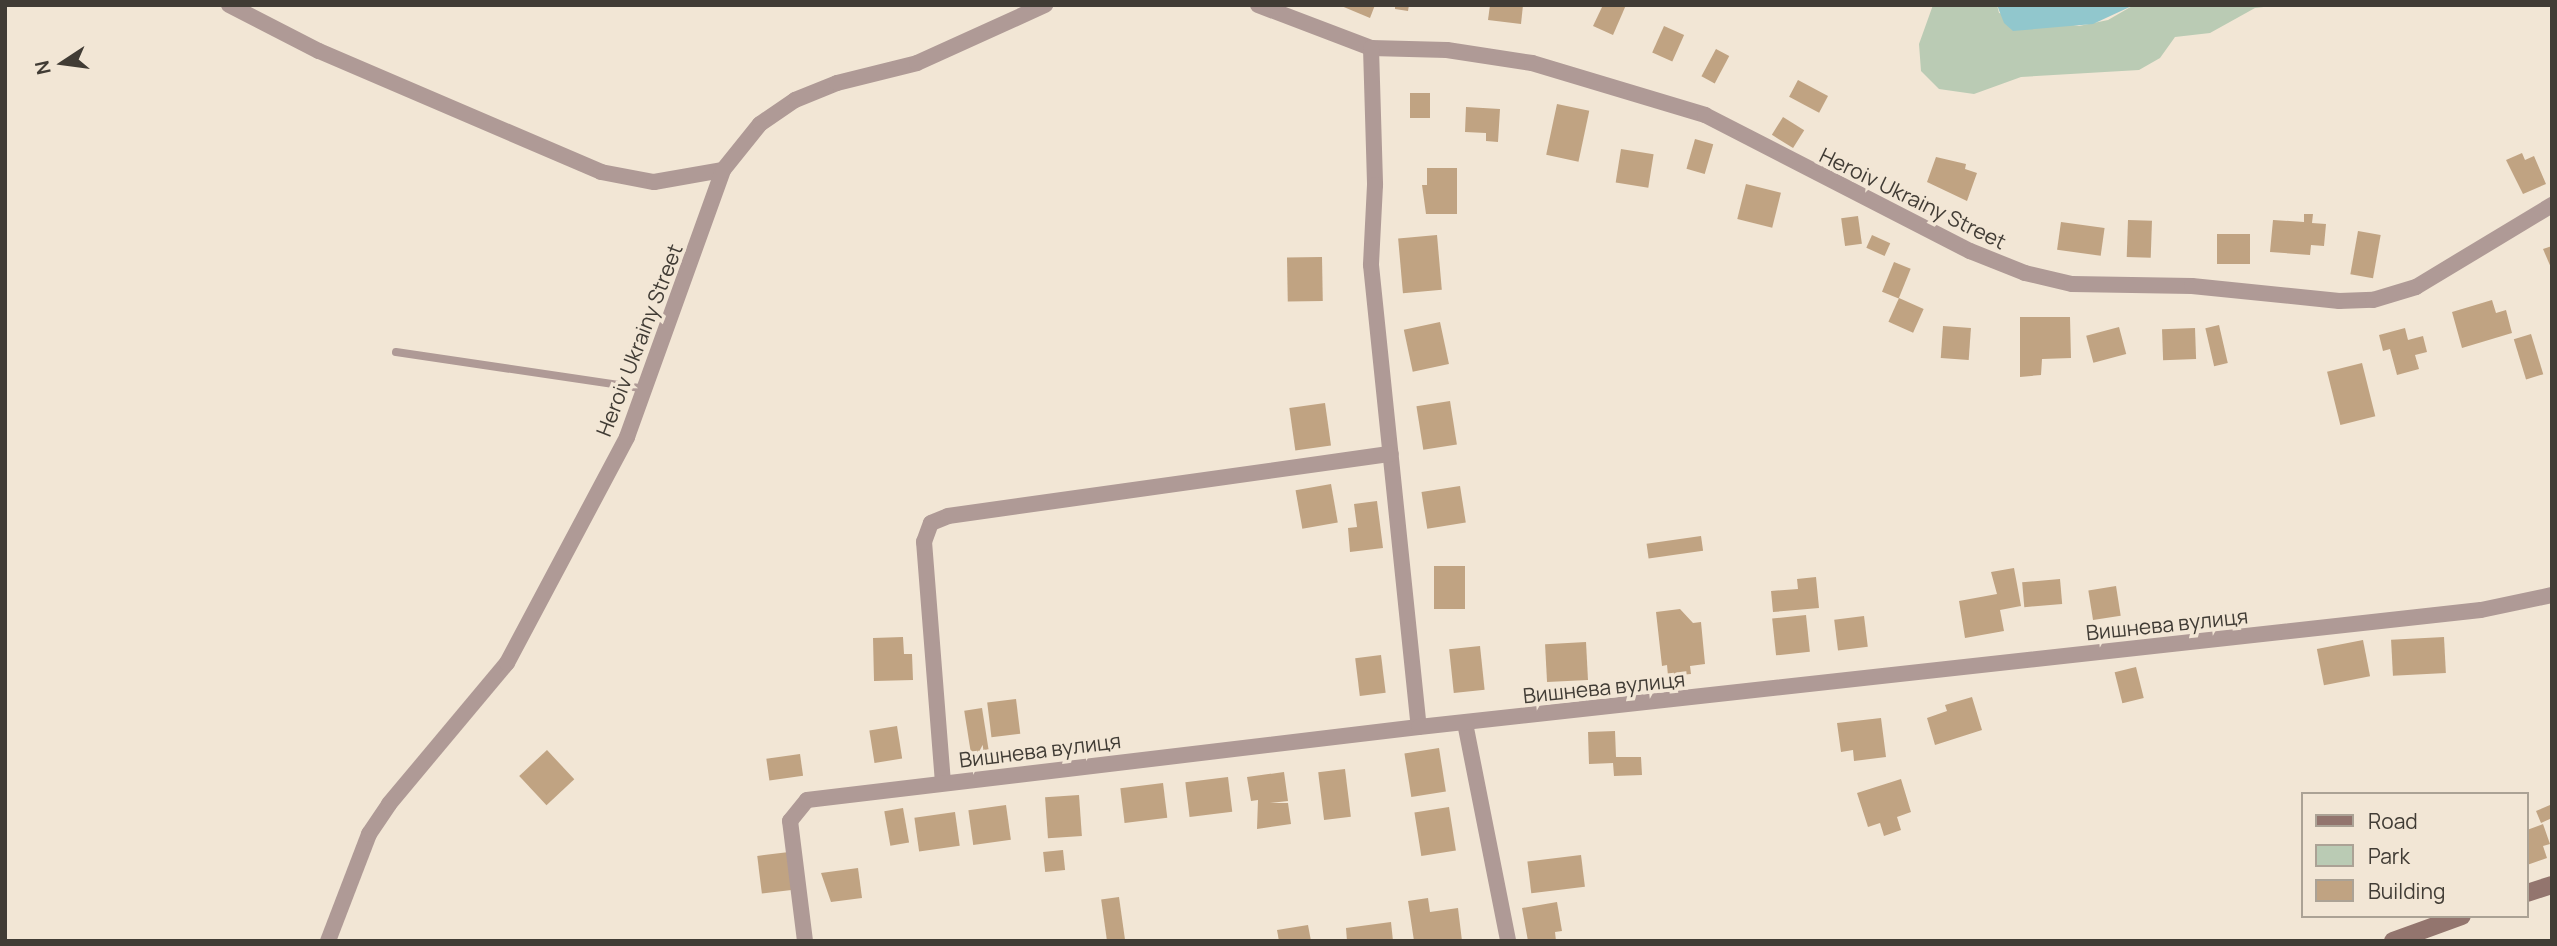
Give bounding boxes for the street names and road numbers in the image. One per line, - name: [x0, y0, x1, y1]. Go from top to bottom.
- street label: Heroiv Ukrainy Street: [1816, 142, 2010, 254]
- street label: Heroiv Ukrainy Street: [591, 240, 687, 440]
- street label: Вишнева вулиця: [2085, 603, 2249, 645]
- street label: Вишнева вулиця: [1522, 666, 1686, 708]
- street label: Вишнева вулиця: [958, 728, 1122, 772]

